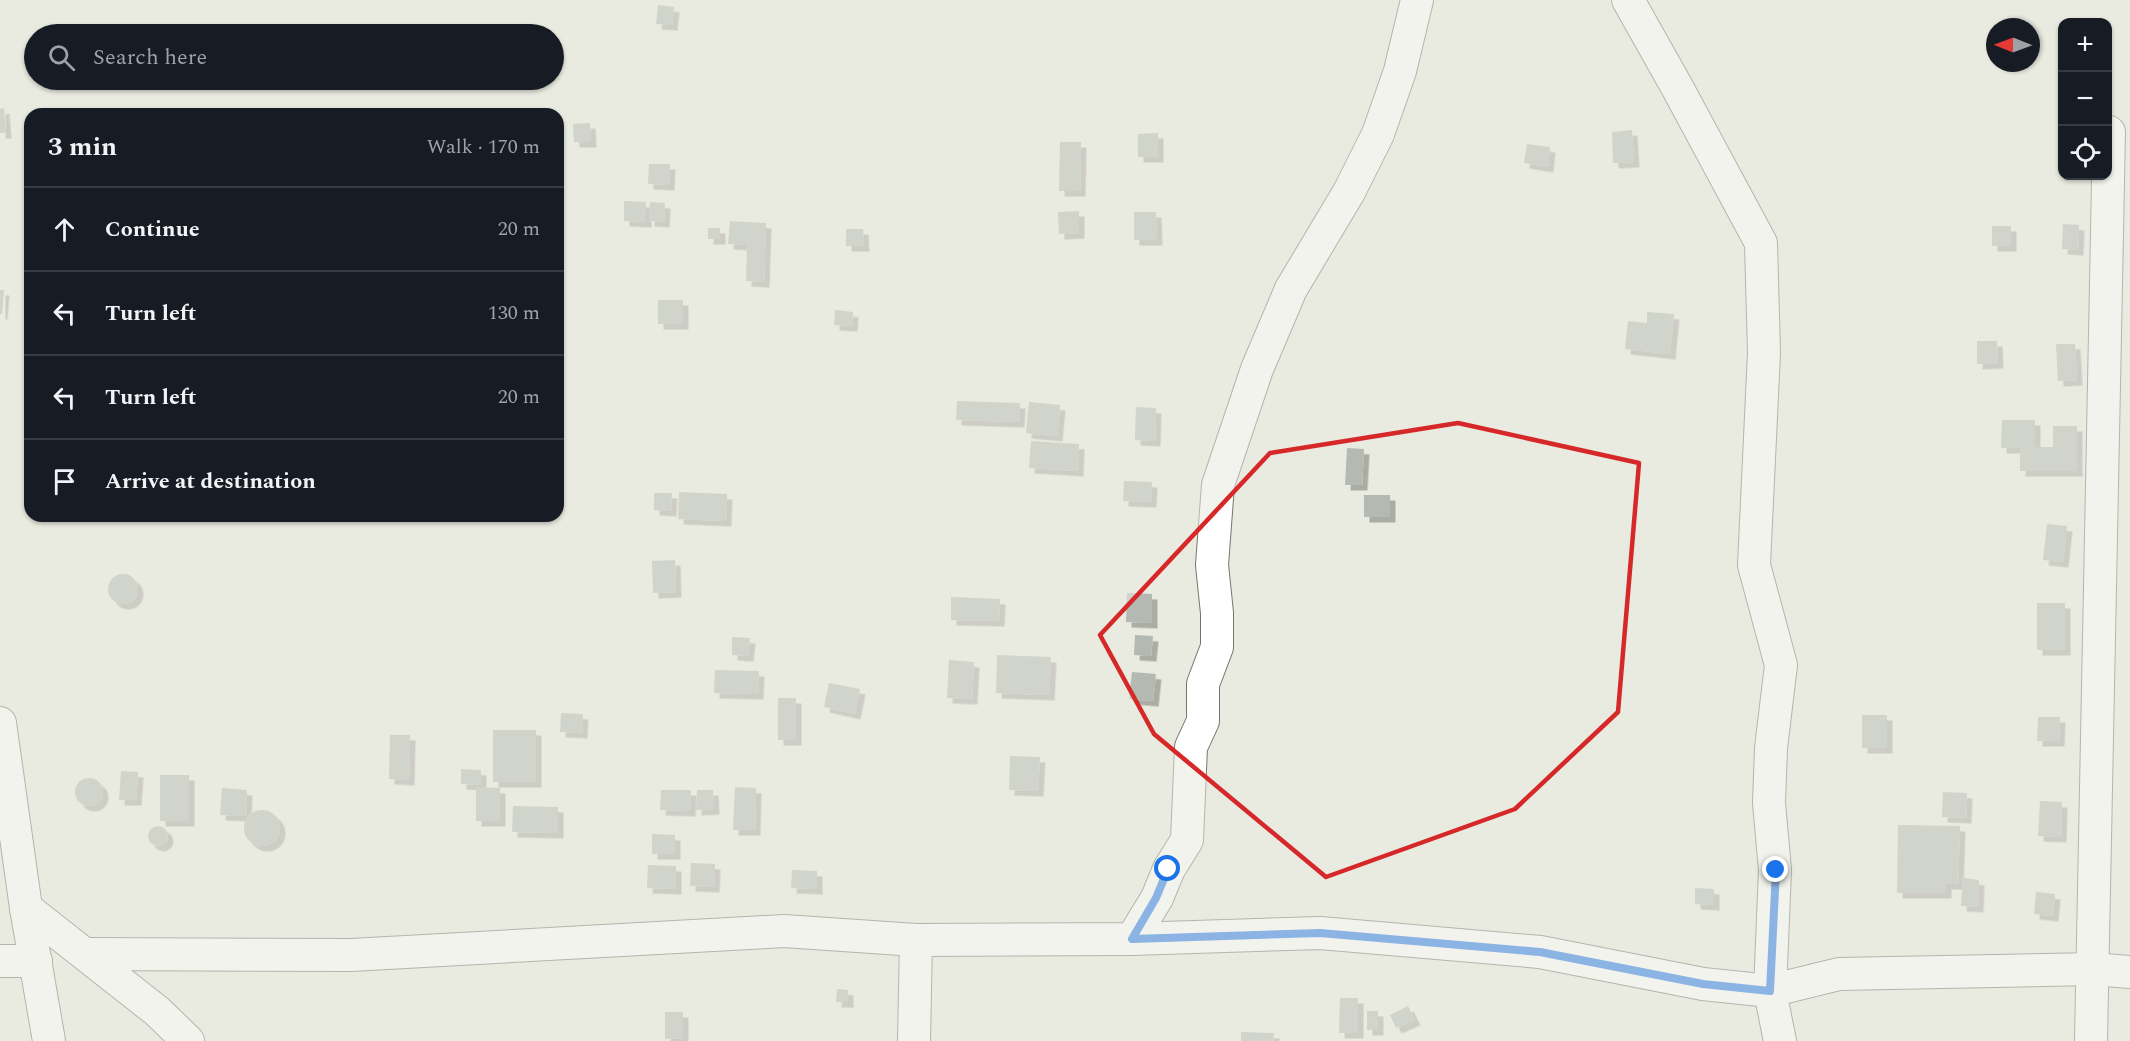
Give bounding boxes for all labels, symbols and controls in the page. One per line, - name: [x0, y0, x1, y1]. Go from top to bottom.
- north arrow: [1986, 18, 2040, 72]
- map controls: [2058, 18, 2112, 180]
- button: +: [2058, 18, 2112, 72]
- search box: [24, 24, 564, 90]
- icon: search: [45, 41, 78, 74]
- text: Search here: [93, 41, 207, 74]
- button: −: [2058, 72, 2112, 126]
- button: locate: [2058, 126, 2112, 180]
- text: 3 min: [48, 127, 117, 167]
- text: Walk · 170 m: [427, 132, 540, 162]
- icon: ahead: [48, 213, 81, 246]
- text: Continue: [105, 213, 200, 246]
- text: 20 m: [498, 214, 540, 244]
- icon: left: [48, 297, 81, 330]
- text: Turn left: [105, 297, 197, 330]
- text: 130 m: [488, 298, 540, 328]
- icon: left: [48, 381, 81, 414]
- text: Turn left: [105, 381, 197, 414]
- text: 20 m: [498, 382, 540, 412]
- icon: arrive: [48, 465, 81, 498]
- text: Arrive at destination: [105, 465, 316, 498]
- route start: [1154, 855, 1180, 881]
- route end: [1762, 856, 1788, 882]

